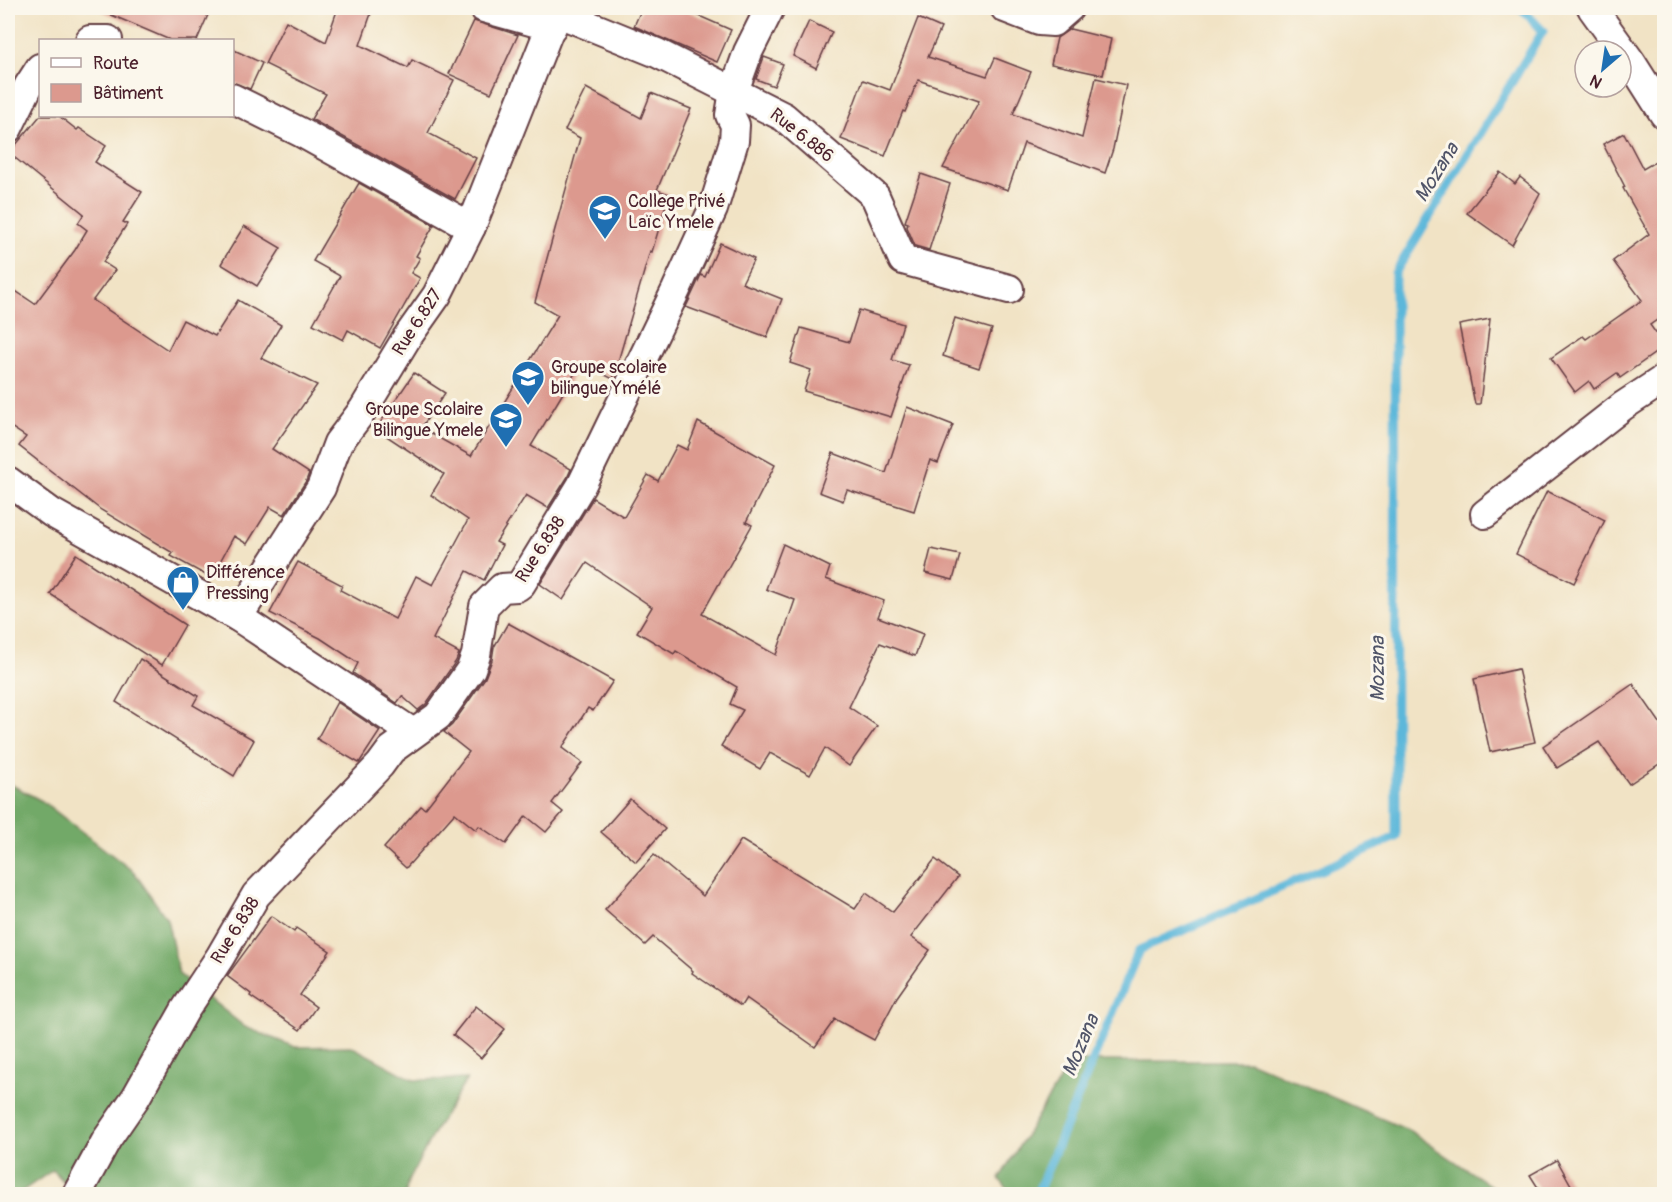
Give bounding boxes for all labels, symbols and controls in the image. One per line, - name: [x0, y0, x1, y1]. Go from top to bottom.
- legend: [39, 39, 234, 117]
- north arrow: [1573, 39, 1633, 99]
- text: Route: [93, 52, 138, 75]
- text: N: [1586, 70, 1606, 93]
- text: Bâtiment: [93, 82, 164, 105]
- street label: Rue 6.886: [765, 103, 838, 168]
- water label: Mozana: [1409, 137, 1465, 206]
- place label: College Privé Laïc Ymele: [628, 190, 725, 234]
- school or university icon: College Privé Laïc Ymele: [587, 193, 623, 240]
- street label: Rue 6.827: [387, 284, 448, 360]
- place label: Groupe scolaire bilingue Ymélé: [551, 356, 667, 400]
- school or university icon: Groupe scolaire bilingue Ymélé: [510, 359, 546, 406]
- place label: Groupe Scolaire Bilingue Ymele: [365, 398, 483, 442]
- school or university icon: Groupe Scolaire Bilingue Ymele: [488, 401, 524, 448]
- street label: Rue 6.838: [510, 512, 570, 587]
- place label: Différence Pressing: [206, 561, 285, 605]
- shop icon: Différence Pressing: [165, 564, 201, 611]
- water label: Mozana: [1365, 635, 1390, 701]
- street label: Rue 6.838: [206, 892, 265, 968]
- water label: Mozana: [1056, 1009, 1105, 1080]

